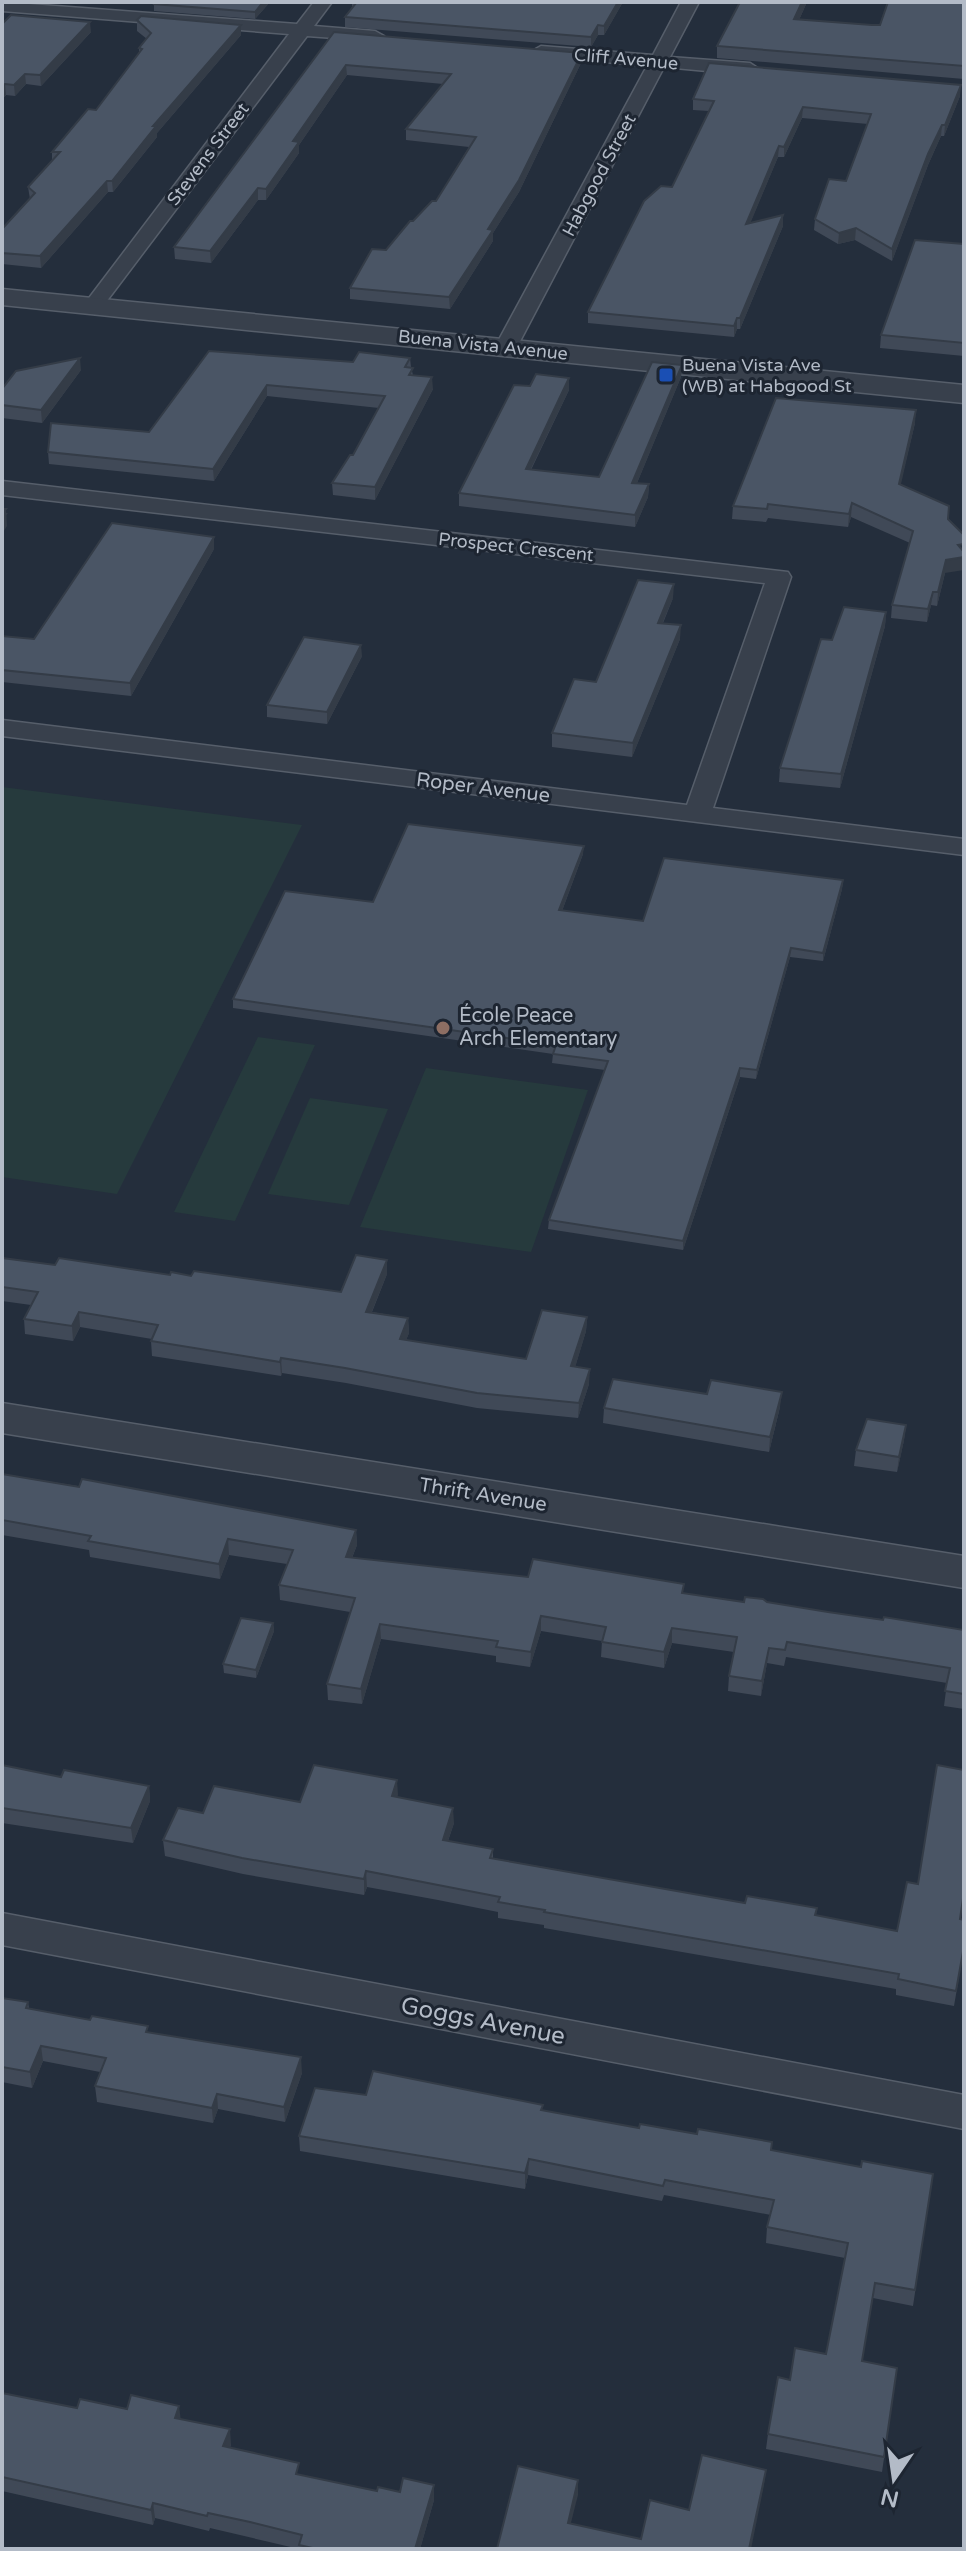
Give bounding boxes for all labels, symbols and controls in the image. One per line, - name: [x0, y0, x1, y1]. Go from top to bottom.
- street label: Cliff Avenue: [573, 43, 679, 75]
- street label: Stevens Street: [162, 98, 254, 210]
- street label: Habgood Street: [557, 110, 641, 240]
- street label: Buena Vista Avenue: [397, 325, 569, 365]
- place label: Buena Vista Ave (WB) at Habgood St: [682, 354, 852, 397]
- marker: Buena Vista Ave (WB) at Habgood St: [657, 366, 675, 384]
- street label: Prospect Crescent: [437, 528, 595, 566]
- street label: Roper Avenue: [415, 768, 551, 808]
- place label: École Peace Arch Elementary: [459, 1003, 617, 1051]
- marker: École Peace Arch Elementary: [434, 1019, 452, 1037]
- street label: Thrift Avenue: [418, 1473, 548, 1517]
- street label: Goggs Avenue: [398, 1991, 568, 2051]
- north arrow: [854, 2439, 934, 2519]
- text: N: [878, 2483, 901, 2512]

